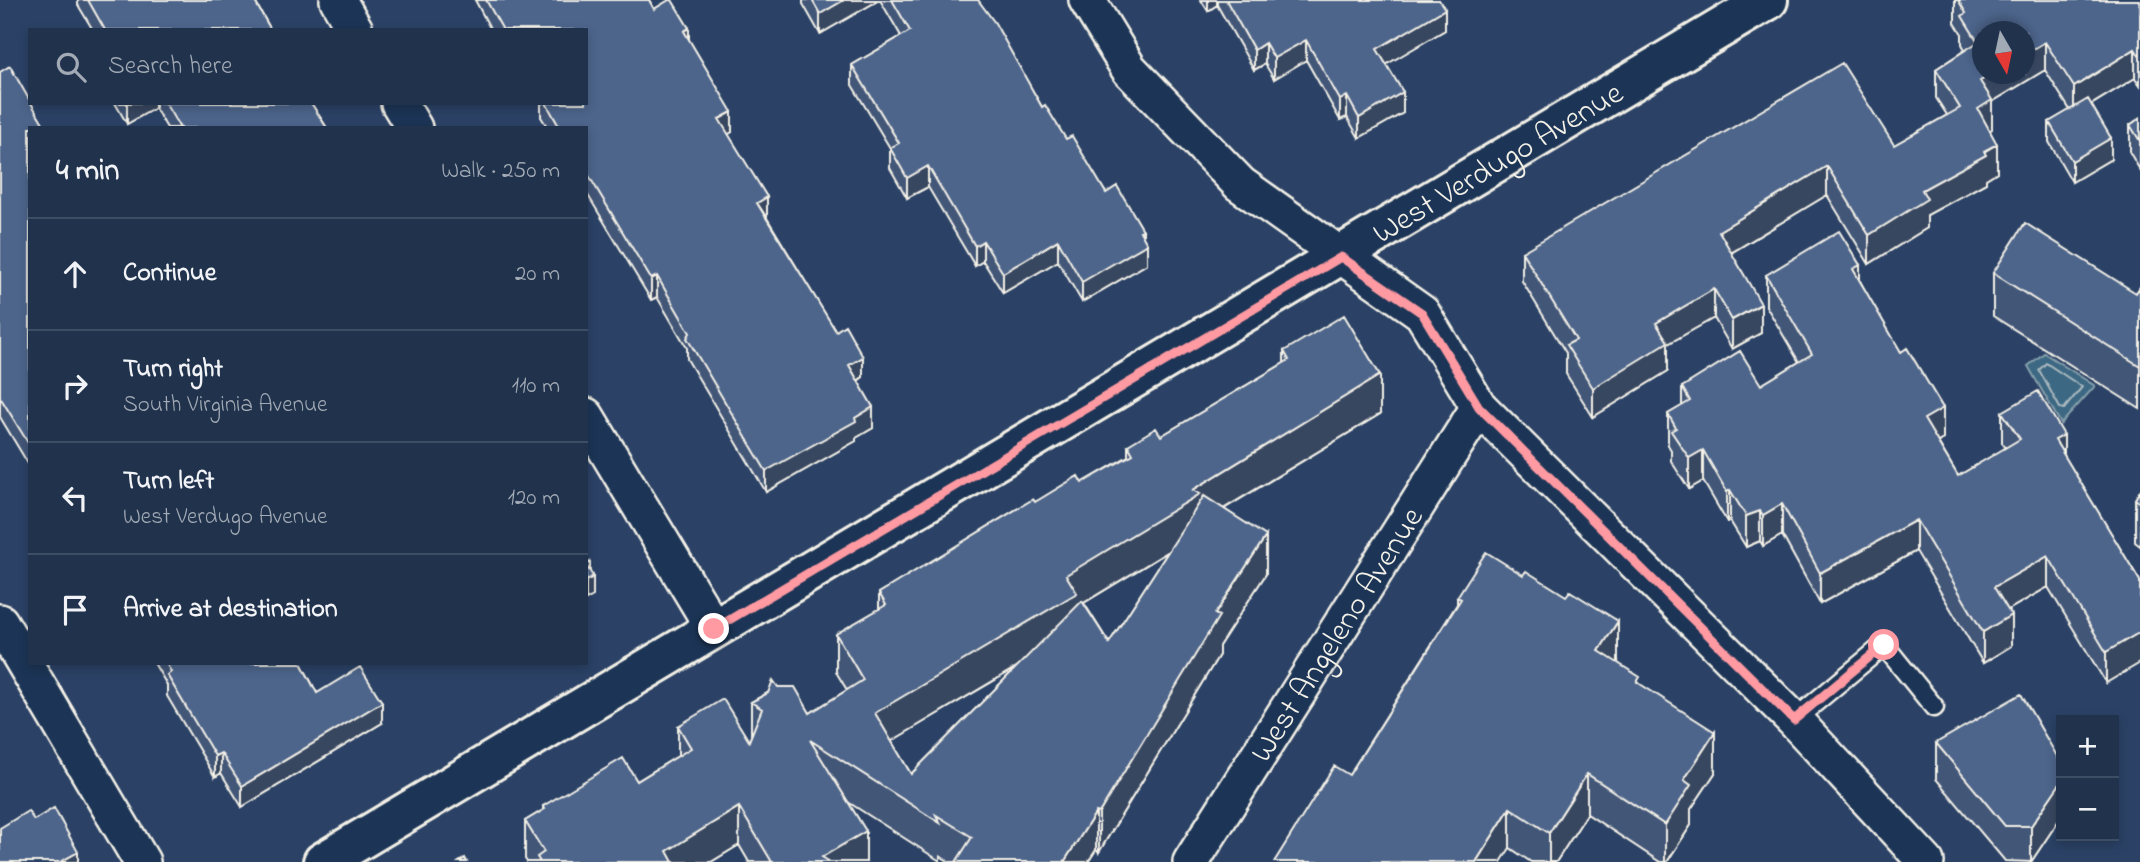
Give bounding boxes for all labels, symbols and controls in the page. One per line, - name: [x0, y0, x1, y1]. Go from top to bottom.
- north arrow: [1972, 21, 2035, 84]
- search box: [28, 28, 588, 105]
- icon: search: [52, 48, 90, 86]
- text: Search here: [108, 48, 233, 86]
- street label: West Verdugo Avenue: [1365, 71, 1634, 258]
- text: 4 min: [56, 150, 119, 194]
- text: Walk · 250 m: [441, 155, 560, 188]
- icon: ahead: [56, 255, 94, 293]
- text: Continue: [123, 255, 216, 293]
- text: 20 m: [515, 258, 560, 291]
- text: Turn right: [123, 351, 223, 389]
- icon: right: [56, 367, 94, 405]
- text: 110 m: [512, 370, 560, 403]
- text: South Virginia Avenue: [123, 389, 327, 422]
- text: Turn left: [123, 463, 214, 501]
- icon: left: [56, 479, 94, 517]
- text: 120 m: [508, 482, 560, 515]
- street label: West Angeleno Avenue: [1240, 498, 1437, 773]
- text: West Verdugo Avenue: [123, 501, 327, 534]
- icon: arrive: [56, 591, 94, 629]
- text: Arrive at destination: [123, 591, 338, 629]
- route end: [698, 613, 729, 644]
- route start: [1868, 629, 1899, 660]
- map controls: [2056, 715, 2119, 841]
- button: +: [2056, 715, 2119, 778]
- button: −: [2056, 778, 2119, 841]

